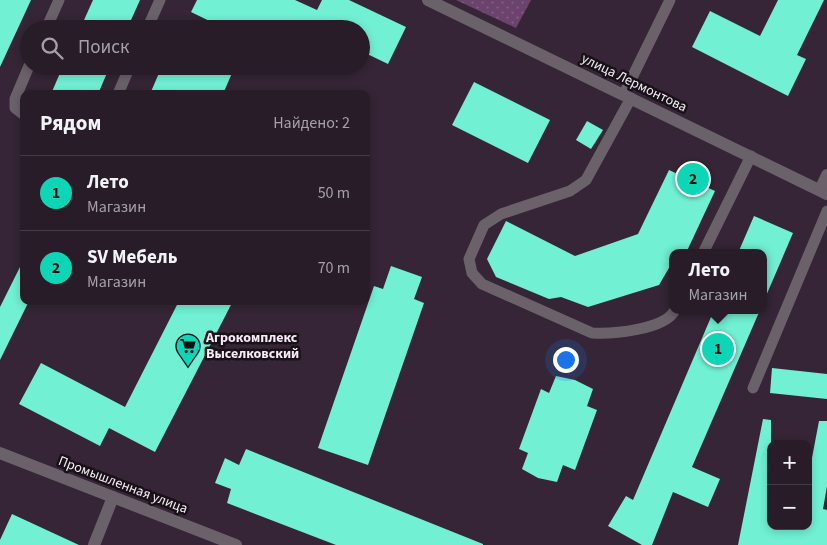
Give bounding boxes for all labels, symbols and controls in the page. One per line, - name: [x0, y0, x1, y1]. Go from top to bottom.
- search box: [20, 20, 370, 75]
- icon: search: [38, 34, 66, 62]
- text: Поиск: [78, 34, 129, 61]
- street label: улица Лермонтова: [578, 49, 690, 117]
- text: Рядом: [40, 108, 101, 138]
- text: Найдено: 2: [273, 112, 350, 134]
- pin: 2: [677, 160, 709, 198]
- text: Лето: [87, 169, 129, 196]
- text: 1: [52, 182, 60, 204]
- text: 50 m: [318, 182, 350, 204]
- text: Магазин: [87, 196, 146, 218]
- text: SV Мебель: [87, 244, 177, 271]
- popup: [669, 249, 767, 314]
- text: 2: [52, 257, 60, 279]
- text: 70 m: [318, 257, 350, 279]
- text: Лето: [688, 257, 730, 284]
- text: Магазин: [87, 271, 146, 293]
- text: Магазин: [688, 284, 748, 306]
- place label: Агрокомплекс Выселковский: [205, 328, 299, 364]
- pin: 1: [702, 330, 734, 368]
- supermarket icon: Агрокомплекс Выселковский: [175, 333, 201, 367]
- your location: [553, 347, 579, 373]
- map controls: [767, 440, 812, 530]
- button: +: [767, 440, 812, 485]
- street label: Промышленная улица: [55, 451, 191, 519]
- button: −: [767, 485, 812, 530]

